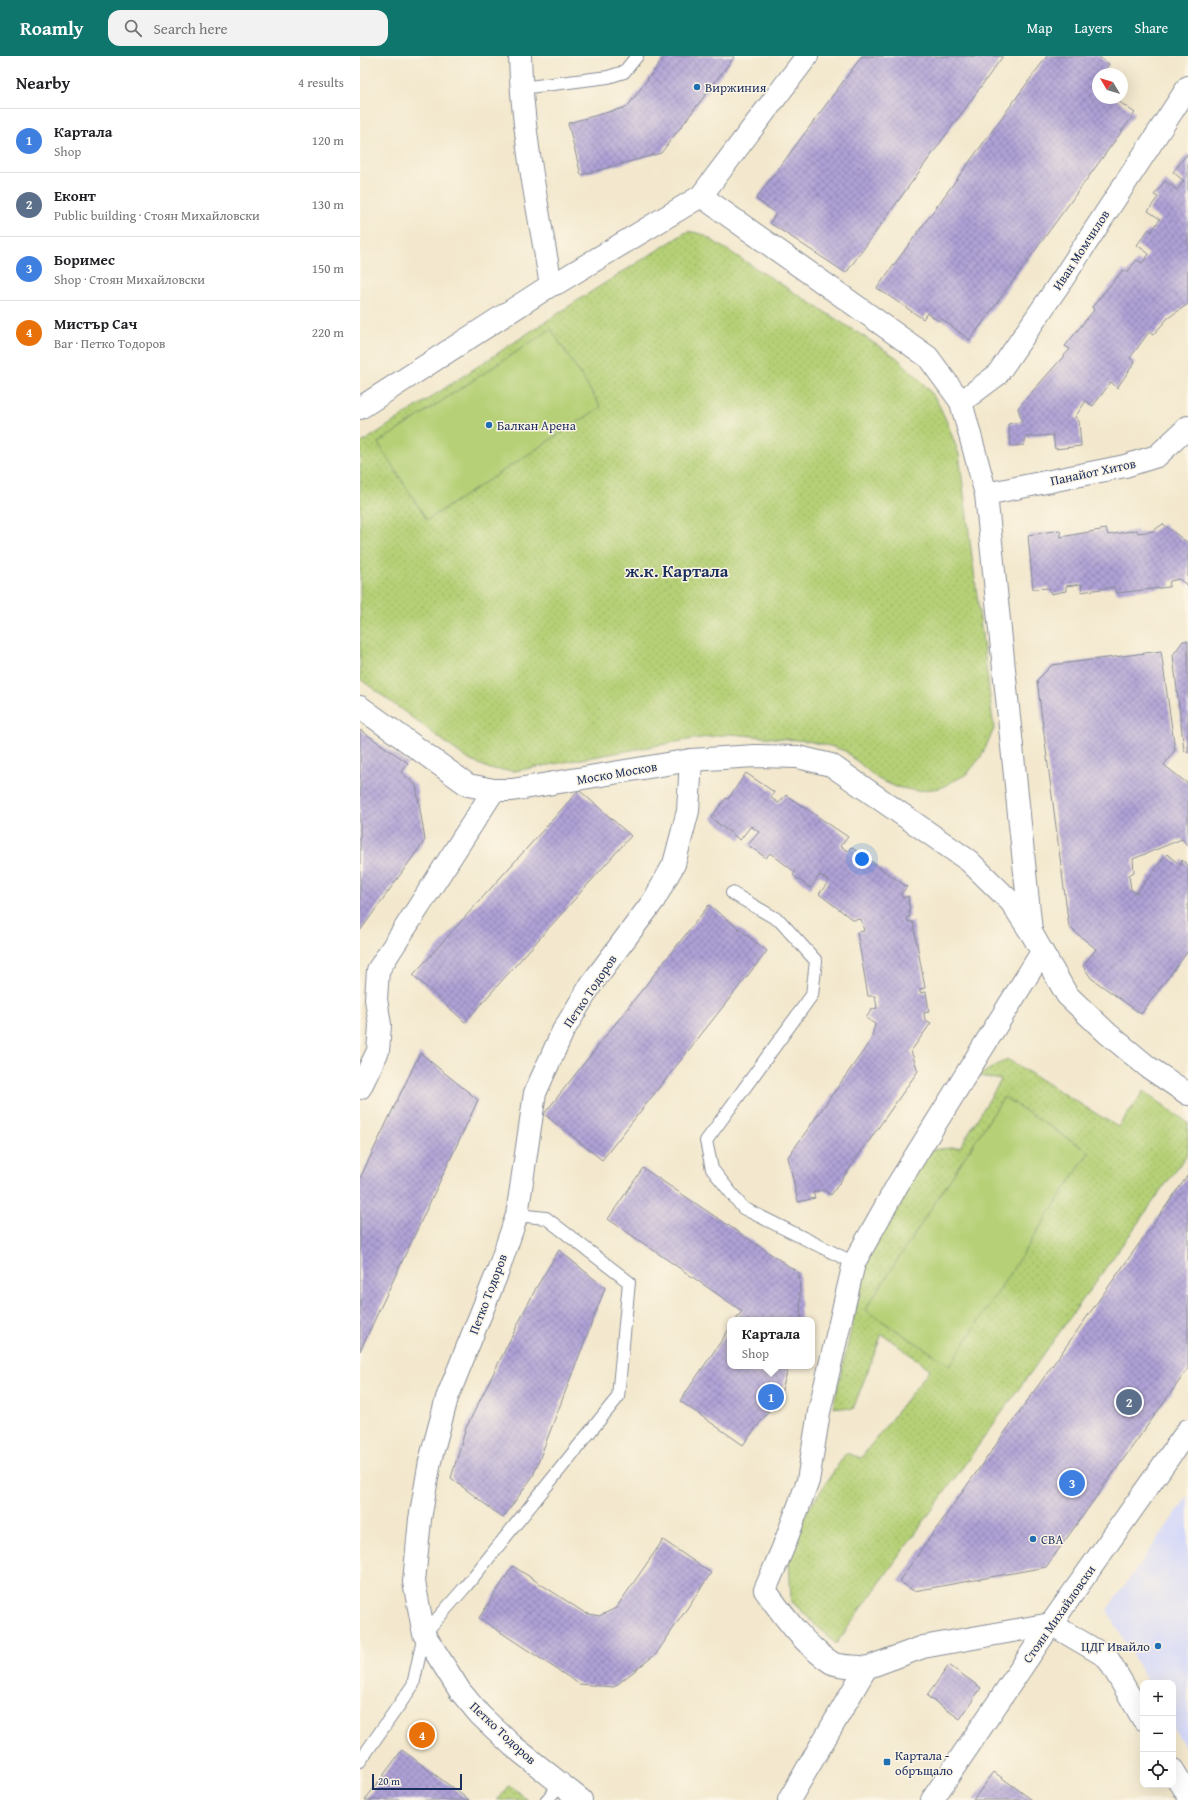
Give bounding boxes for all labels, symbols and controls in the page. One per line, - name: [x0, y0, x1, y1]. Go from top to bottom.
- search box: [108, 10, 388, 46]
- text: Roamly: [20, 14, 84, 42]
- icon: search: [122, 17, 144, 39]
- text: Search here: [154, 18, 228, 39]
- text: Map: [1027, 18, 1053, 38]
- text: Layers: [1075, 18, 1113, 38]
- text: Share: [1135, 18, 1168, 38]
- north arrow: [1092, 68, 1128, 104]
- text: Nearby: [16, 70, 70, 95]
- text: 4 results: [298, 73, 344, 92]
- place label: Виржиния: [705, 78, 767, 97]
- marker: Виржиния: [692, 82, 702, 92]
- text: Картала: [54, 121, 112, 142]
- text: 1: [26, 131, 32, 150]
- text: 120 m: [312, 131, 344, 150]
- text: Shop: [54, 142, 81, 161]
- text: Еконт: [54, 185, 96, 206]
- text: 2: [26, 195, 32, 214]
- text: 130 m: [312, 195, 344, 214]
- text: Public building · Стоян Михайловски: [54, 206, 260, 225]
- street label: Иван Момчилов: [1048, 206, 1114, 294]
- text: Боримес: [54, 249, 115, 270]
- text: 3: [26, 259, 32, 278]
- text: 150 m: [312, 259, 344, 278]
- text: Shop · Стоян Михайловски: [54, 270, 205, 289]
- text: Мистър Сач: [54, 313, 137, 334]
- text: 4: [26, 323, 32, 342]
- text: 220 m: [312, 323, 344, 342]
- text: Bar · Петко Тодоров: [54, 334, 165, 353]
- place label: Балкан Арена: [497, 416, 577, 435]
- marker: Балкан Арена: [484, 420, 494, 430]
- street label: Панайот Хитов: [1049, 454, 1137, 490]
- district label: ж.к. Картала: [626, 558, 729, 583]
- street label: Моско Москов: [575, 757, 659, 789]
- your location: [852, 849, 872, 869]
- street label: Петко Тодоров: [558, 951, 622, 1031]
- street label: Петко Тодоров: [464, 1251, 512, 1337]
- popup: [727, 1317, 815, 1369]
- text: Картала: [742, 1323, 800, 1344]
- text: Shop: [742, 1344, 769, 1363]
- pin: 1: [758, 1382, 784, 1412]
- pin: 2: [1116, 1387, 1142, 1417]
- pin: 3: [1059, 1468, 1085, 1498]
- place label: CBA: [1041, 1530, 1063, 1549]
- marker: CBA: [1028, 1534, 1038, 1544]
- street label: Стоян Михайловски: [1018, 1561, 1100, 1667]
- place label: ЦДГ Ивайло: [1081, 1637, 1150, 1656]
- marker: ЦДГ Ивайло: [1153, 1641, 1163, 1651]
- map controls: [1140, 1680, 1176, 1788]
- button: +: [1140, 1680, 1176, 1716]
- street label: Петко Тодоров: [466, 1697, 540, 1769]
- button: −: [1140, 1716, 1176, 1752]
- pin: 4: [409, 1720, 435, 1750]
- place label: Картала - обръщало: [895, 1746, 953, 1780]
- button: locate: [1140, 1752, 1176, 1788]
- marker: Картала - обръщало: [882, 1757, 892, 1767]
- scale bar: [372, 1772, 462, 1791]
- text: 20 m: [378, 1773, 400, 1789]

